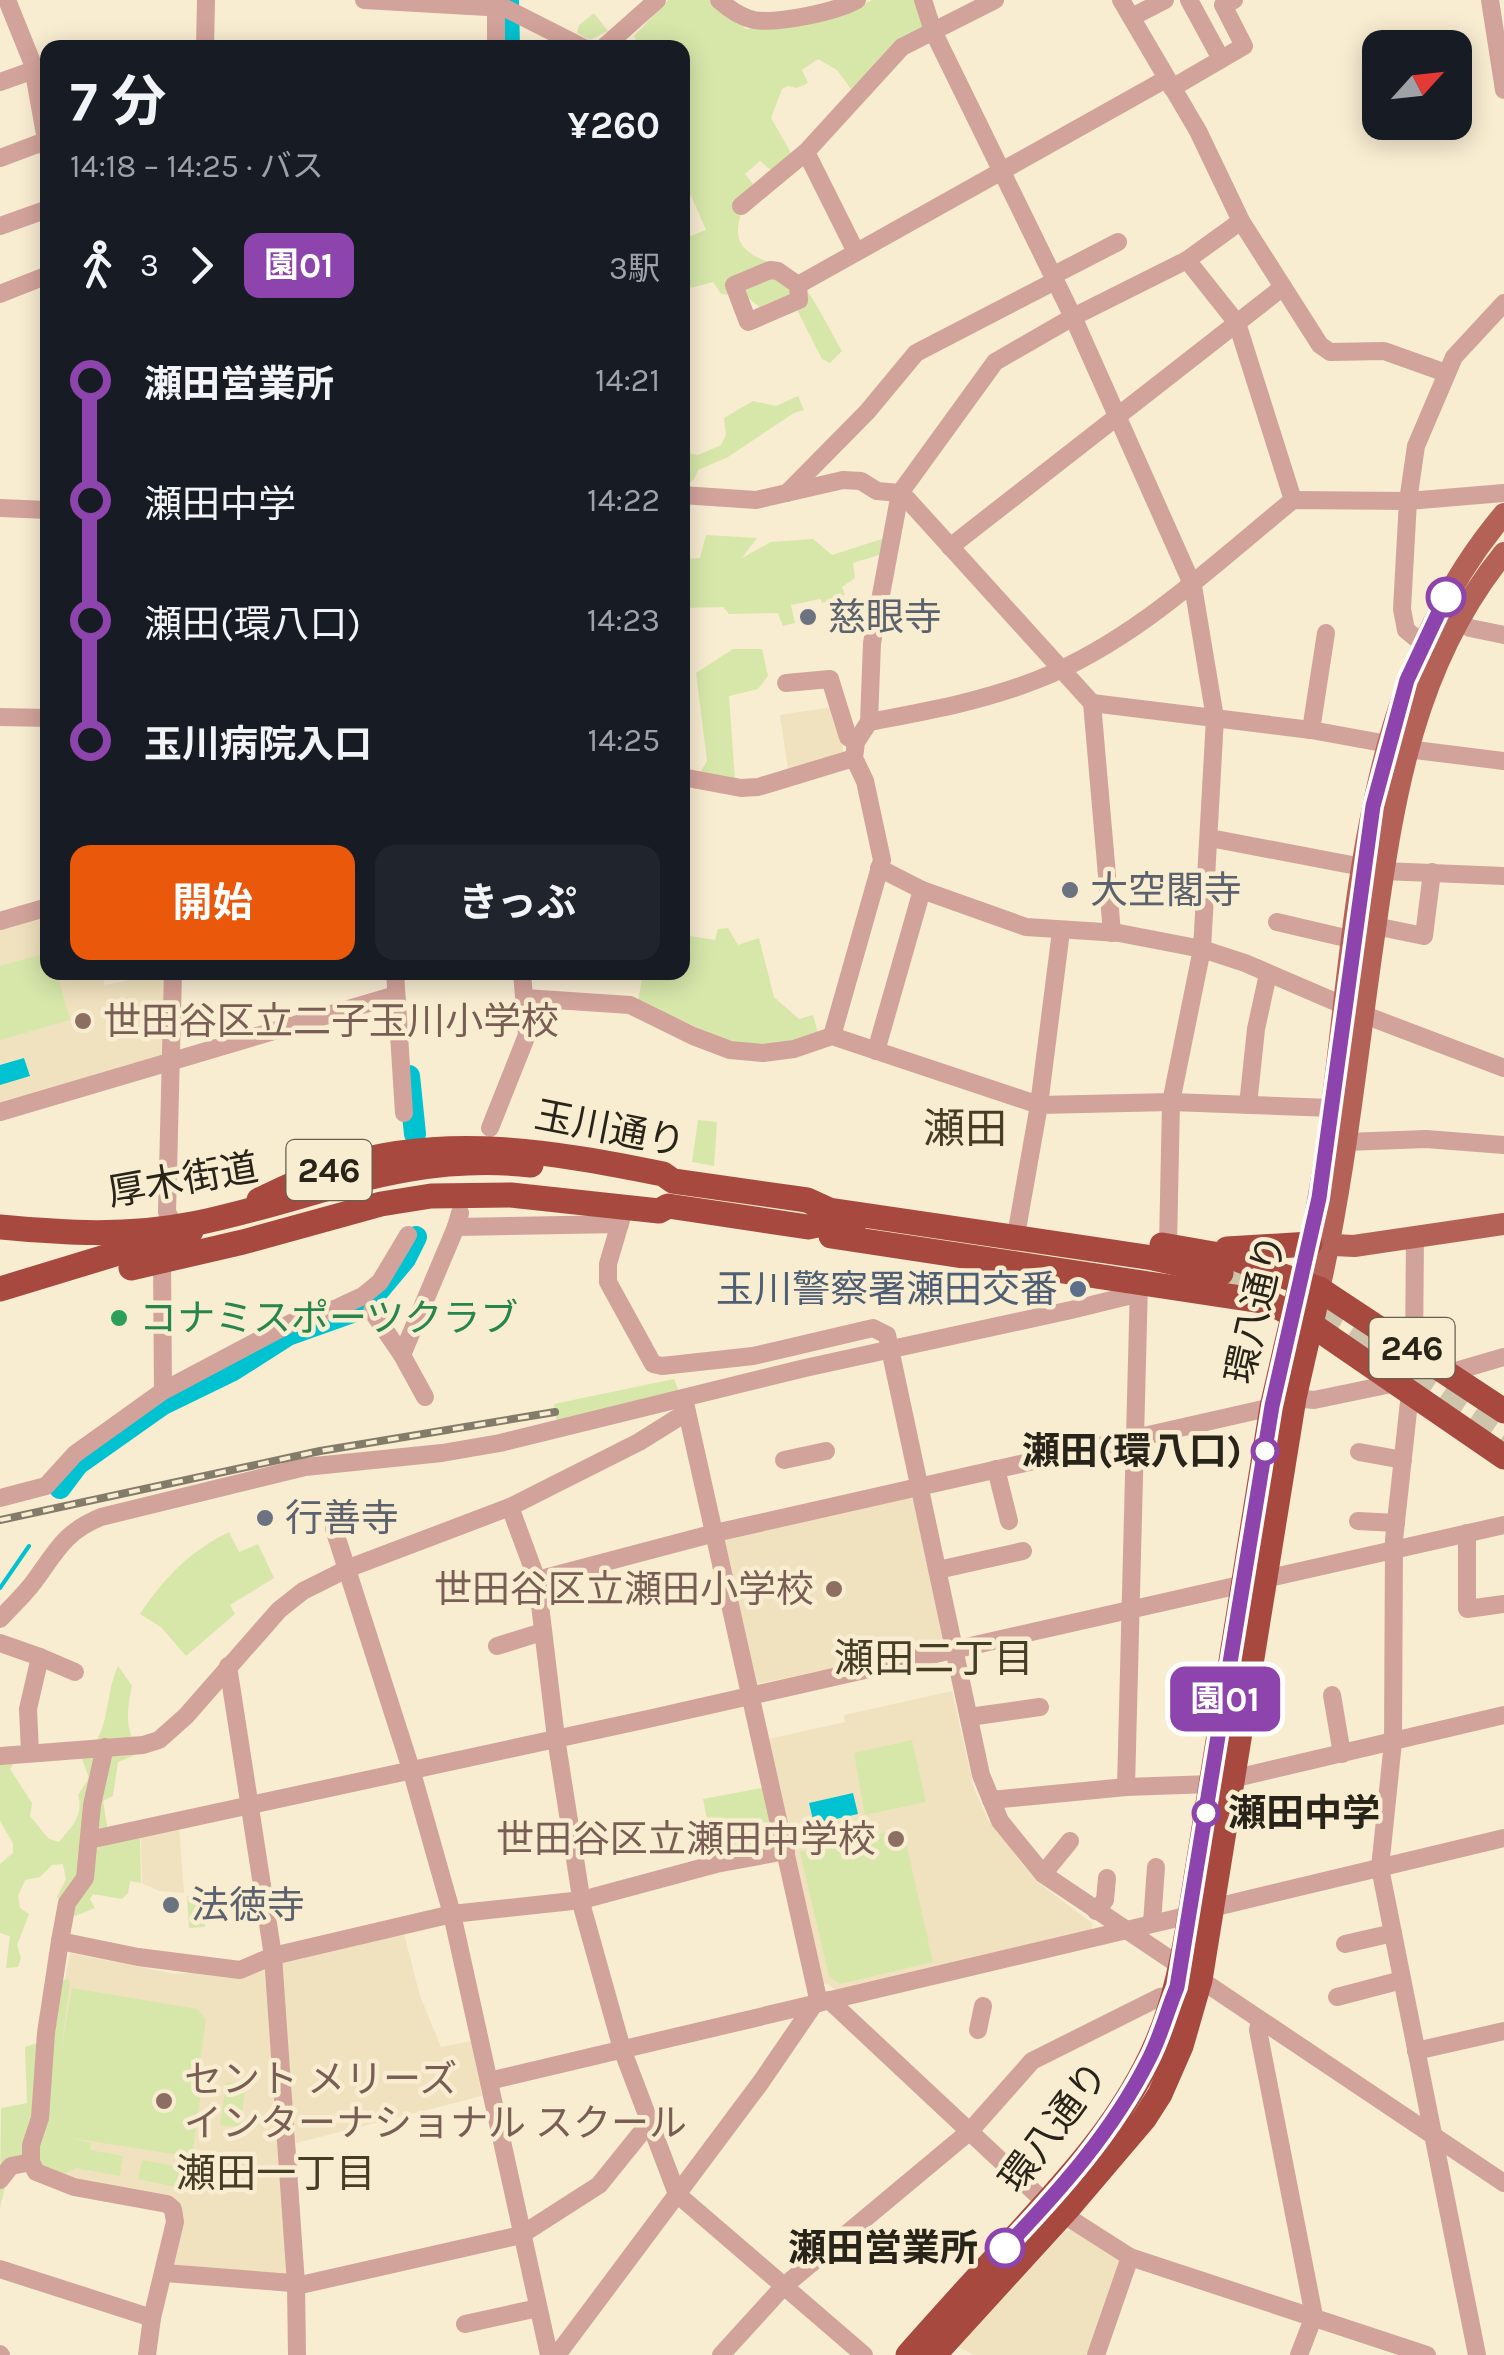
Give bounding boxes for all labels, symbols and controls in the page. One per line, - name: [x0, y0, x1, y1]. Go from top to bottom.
- north arrow: [1362, 30, 1472, 140]
- map controls: [1362, 30, 1472, 140]
- text: 7 分: [70, 70, 166, 134]
- text: ¥260: [568, 103, 660, 148]
- text: 14:18 – 14:25 · バス: [70, 148, 324, 185]
- icon: walk: [70, 238, 125, 293]
- icon: forward: [174, 238, 229, 293]
- text: 園01: [264, 245, 334, 286]
- text: 3: [140, 247, 159, 284]
- text: 3駅: [609, 250, 660, 287]
- text: 瀬田営業所: [144, 362, 334, 407]
- text: 14:21: [595, 362, 660, 399]
- text: 瀬田中学: [144, 482, 296, 527]
- text: 14:22: [587, 482, 660, 519]
- unlabelled marker: [1427, 578, 1465, 616]
- place label: 慈眼寺: [828, 595, 942, 640]
- text: 瀬田(環八口): [144, 602, 361, 647]
- text: 14:23: [587, 602, 660, 639]
- marker: 慈眼寺: [797, 606, 819, 628]
- text: 玉川病院入口: [144, 722, 372, 767]
- text: 14:25: [588, 722, 660, 759]
- button: 開始: [70, 845, 355, 960]
- button: きっぷ: [375, 845, 660, 960]
- place label: 大空閣寺: [1090, 868, 1242, 913]
- marker: 大空閣寺: [1059, 879, 1081, 901]
- place label: 世田谷区立二子玉川小学校: [103, 999, 559, 1044]
- marker: 世田谷区立二子玉川小学校: [72, 1010, 94, 1032]
- street label: 玉川通り: [531, 1092, 689, 1166]
- district label: 瀬田: [923, 1104, 1007, 1154]
- road number: 246: [286, 1140, 372, 1200]
- street label: 厚木街道: [104, 1145, 262, 1215]
- street label: 環八通り: [1217, 1230, 1295, 1388]
- place label: 玉川警察署瀬田交番: [716, 1267, 1058, 1312]
- marker: 玉川警察署瀬田交番: [1067, 1278, 1089, 1300]
- place label: コナミスポーツクラブ: [139, 1296, 518, 1341]
- marker: コナミスポーツクラブ: [108, 1307, 130, 1329]
- road number: 246: [1370, 1318, 1454, 1378]
- place label: 瀬田(環八口): [1022, 1429, 1242, 1474]
- marker: 瀬田(環八口): [1252, 1438, 1278, 1464]
- place label: 行善寺: [285, 1496, 399, 1541]
- marker: 行善寺: [254, 1507, 276, 1529]
- place label: 世田谷区立瀬田小学校: [434, 1567, 814, 1612]
- marker: 世田谷区立瀬田小学校: [823, 1578, 845, 1600]
- district label: 瀬田二丁目: [834, 1635, 1034, 1682]
- line badge: 園01: [1168, 1666, 1282, 1732]
- text: 園01: [1190, 1679, 1260, 1720]
- place label: 瀬田中学: [1228, 1791, 1380, 1836]
- marker: 瀬田中学: [1193, 1800, 1219, 1826]
- place label: 世田谷区立瀬田中学校: [496, 1817, 876, 1862]
- marker: 世田谷区立瀬田中学校: [885, 1828, 907, 1850]
- place label: 法徳寺: [191, 1883, 305, 1928]
- marker: 法徳寺: [160, 1894, 182, 1916]
- street label: 環八通り: [990, 2053, 1118, 2201]
- place label: セント メリーズ インターナショナル スクール: [184, 2057, 687, 2146]
- marker: セント メリーズ インターナショナル スクール: [153, 2090, 175, 2112]
- district label: 瀬田一丁目: [176, 2150, 376, 2197]
- place label: 瀬田営業所: [788, 2226, 978, 2271]
- marker: 瀬田営業所: [986, 2229, 1024, 2267]

